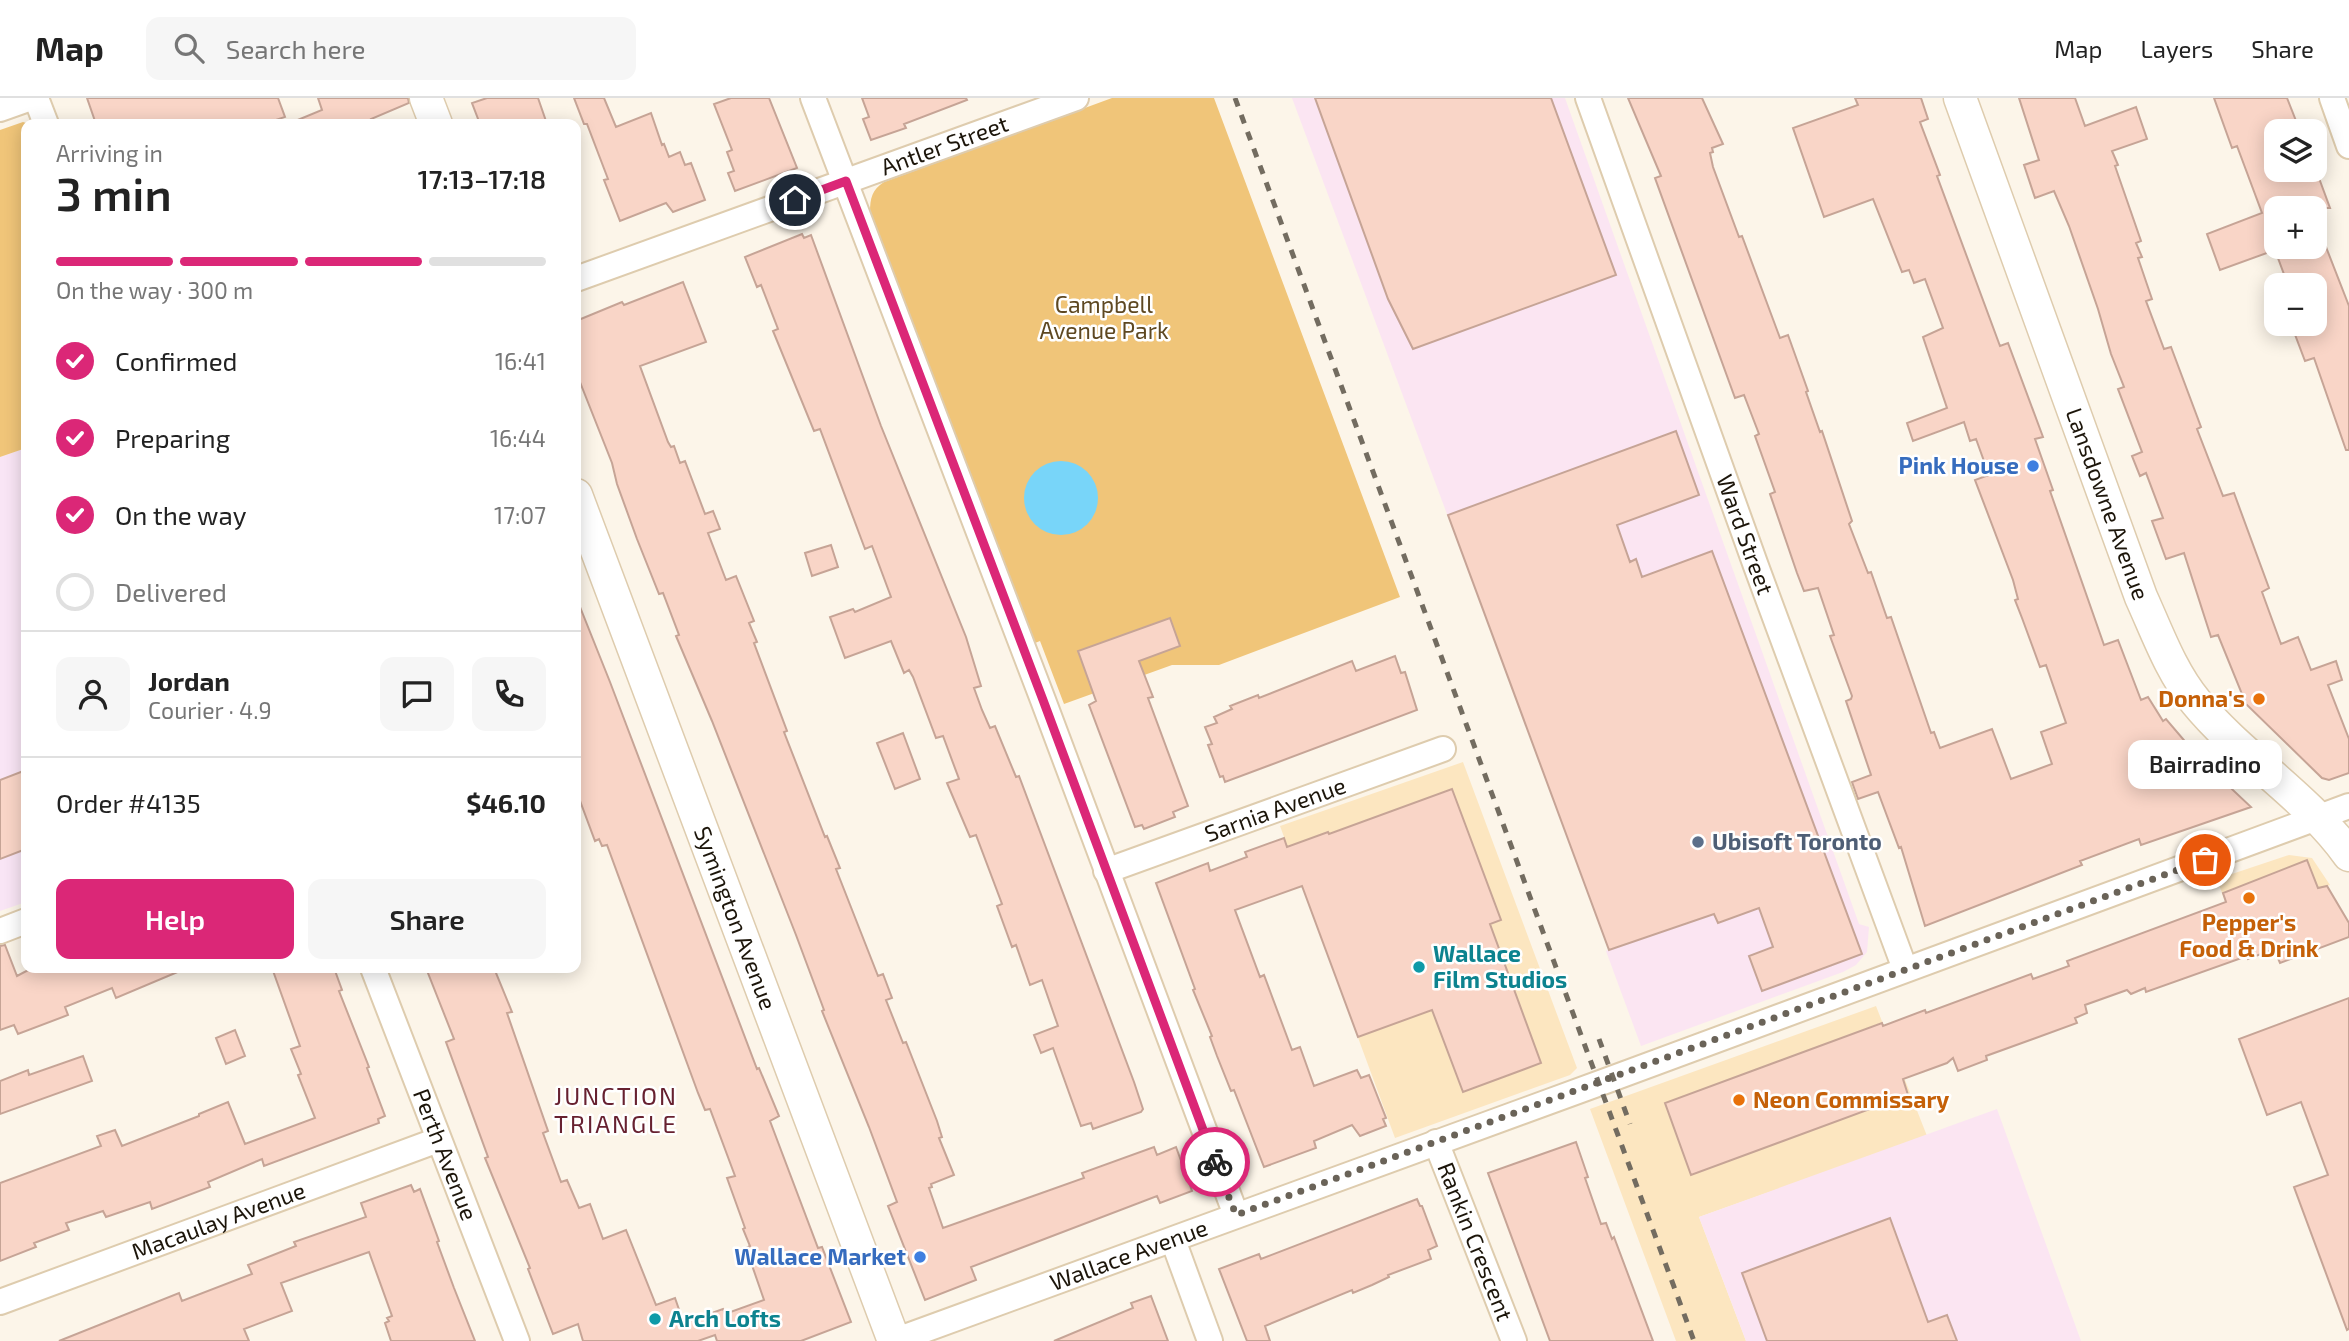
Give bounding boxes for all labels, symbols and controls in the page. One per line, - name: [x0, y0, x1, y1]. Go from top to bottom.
- search box: [146, 17, 636, 80]
- text: Map: [35, 28, 104, 68]
- icon: search: [170, 29, 208, 67]
- text: Search here: [226, 33, 365, 64]
- text: Map: [2054, 34, 2102, 63]
- text: Layers: [2140, 34, 2213, 63]
- text: Share: [2251, 34, 2314, 63]
- street label: Antler Street: [877, 109, 1012, 181]
- map controls: [2264, 119, 2327, 336]
- button: layers: [2264, 119, 2327, 182]
- text: Arriving in: [56, 139, 163, 167]
- text: 17:13–17:18: [418, 163, 546, 194]
- text: 3 min: [56, 165, 172, 220]
- pin: [765, 170, 825, 230]
- icon: home: [776, 181, 814, 219]
- button: +: [2264, 196, 2327, 259]
- button: −: [2264, 273, 2327, 336]
- text: On the way · 300 m: [56, 276, 253, 304]
- park label: Campbell Avenue Park: [1039, 290, 1169, 344]
- icon: check: [56, 342, 94, 380]
- text: Confirmed: [115, 345, 238, 376]
- text: 16:41: [495, 347, 546, 375]
- street label: Lansdowne Avenue: [2061, 404, 2156, 604]
- icon: check: [56, 419, 94, 457]
- text: Preparing: [115, 422, 230, 453]
- text: 16:44: [490, 424, 546, 452]
- place label: Pink House: [1899, 451, 2019, 479]
- marker: Pink House: [2025, 458, 2041, 474]
- street label: Ward Street: [1711, 471, 1780, 598]
- icon: check: [56, 496, 94, 534]
- text: On the way: [115, 499, 246, 530]
- text: 17:07: [494, 501, 546, 529]
- text: Delivered: [115, 576, 227, 607]
- button: person: [56, 657, 130, 731]
- button: chat: [380, 657, 454, 731]
- button: phone: [472, 657, 546, 731]
- text: Jordan: [148, 665, 230, 696]
- place label: Donna's: [2158, 684, 2245, 712]
- marker: Donna's: [2251, 691, 2267, 707]
- text: Courier · 4.9: [148, 696, 272, 724]
- callout: Bairradino: [2128, 741, 2282, 790]
- text: Bairradino: [2149, 750, 2261, 778]
- street label: Sarnia Avenue: [1200, 770, 1349, 847]
- text: Order #4135: [56, 787, 201, 818]
- text: $46.10: [466, 787, 546, 818]
- street label: Symington Avenue: [689, 822, 783, 1013]
- place label: Ubisoft Toronto: [1712, 827, 1882, 855]
- pin: [2175, 830, 2235, 890]
- marker: Ubisoft Toronto: [1690, 834, 1706, 850]
- icon: bag: [2186, 841, 2224, 879]
- button: Help: [56, 879, 294, 959]
- button: Share: [308, 879, 546, 959]
- marker: Pepper's Food & Drink: [2241, 890, 2257, 906]
- place label: Pepper's Food & Drink: [2179, 908, 2319, 962]
- place label: Wallace Film Studios: [1433, 939, 1567, 993]
- marker: Wallace Film Studios: [1411, 959, 1427, 975]
- district label: JUNCTION TRIANGLE: [554, 1081, 678, 1138]
- street label: Perth Avenue: [408, 1084, 484, 1224]
- place label: Neon Commissary: [1753, 1085, 1949, 1113]
- marker: Neon Commissary: [1731, 1092, 1747, 1108]
- courier: [1180, 1127, 1250, 1197]
- icon: bike: [1196, 1143, 1234, 1181]
- street label: Rankin Crescent: [1432, 1158, 1520, 1325]
- street label: Macaulay Avenue: [128, 1175, 309, 1265]
- street label: Wallace Avenue: [1046, 1213, 1211, 1296]
- place label: Wallace Market: [734, 1242, 906, 1270]
- marker: Wallace Market: [912, 1249, 928, 1265]
- place label: Arch Lofts: [669, 1304, 781, 1332]
- marker: Arch Lofts: [647, 1311, 663, 1327]

